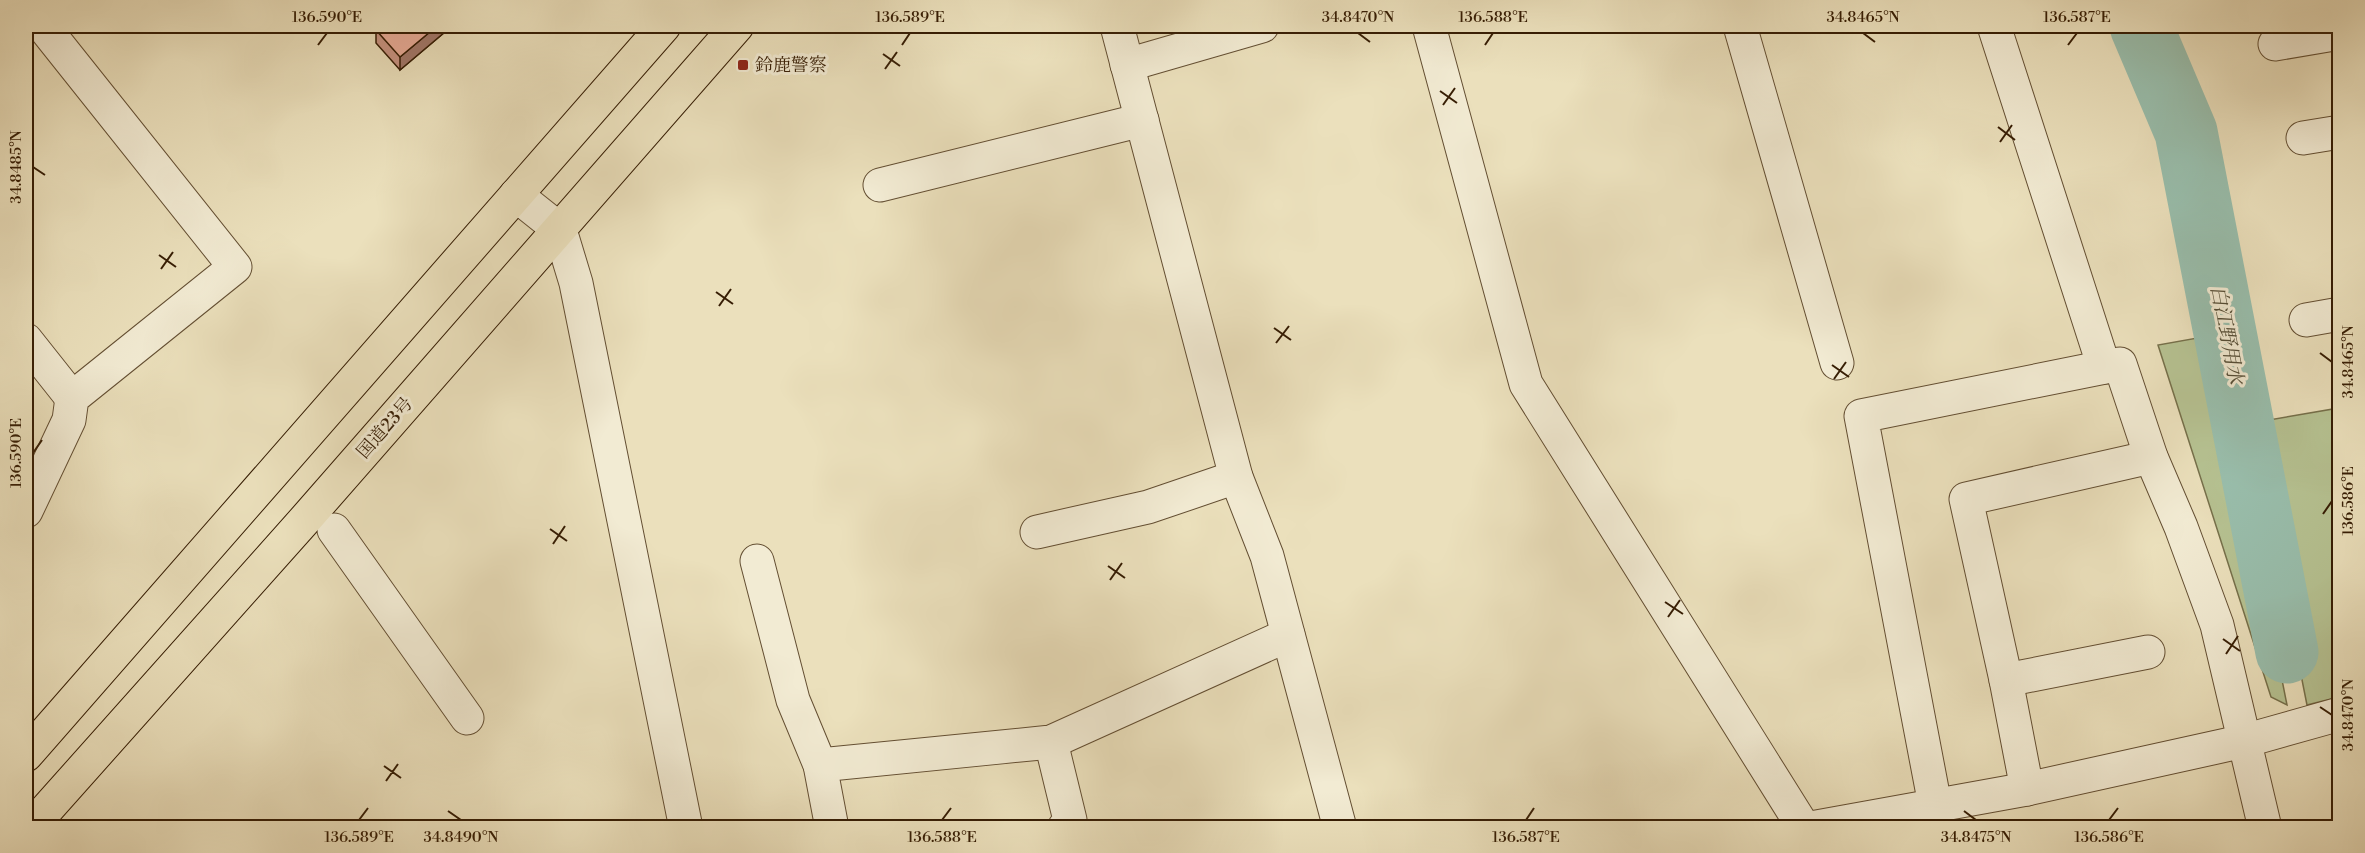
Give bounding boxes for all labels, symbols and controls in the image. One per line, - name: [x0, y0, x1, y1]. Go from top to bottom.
- text: 136.590°E: [292, 8, 362, 27]
- text: 136.589°E: [875, 8, 945, 27]
- text: 34.8470°N: [1322, 8, 1394, 27]
- text: 136.588°E: [1458, 8, 1528, 27]
- text: 34.8465°N: [1826, 8, 1900, 27]
- text: 136.587°E: [2043, 8, 2111, 27]
- place label: 鈴鹿警察: [755, 54, 827, 77]
- marker: 鈴鹿警察: [736, 58, 750, 72]
- text: 34.8485°N: [7, 130, 26, 204]
- water label: 白江野用水: [2204, 284, 2248, 388]
- text: 34.8465°N: [2339, 325, 2358, 399]
- street label: 国道23号: [352, 392, 418, 464]
- text: 136.590°E: [7, 418, 26, 488]
- text: 136.586°E: [2339, 466, 2358, 536]
- text: 34.8470°N: [2339, 679, 2358, 751]
- text: 136.589°E: [324, 828, 394, 847]
- text: 34.8490°N: [424, 828, 498, 847]
- text: 136.588°E: [907, 828, 977, 847]
- text: 136.587°E: [1492, 828, 1560, 847]
- text: 34.8475°N: [1941, 828, 2011, 847]
- text: 136.586°E: [2074, 828, 2144, 847]

